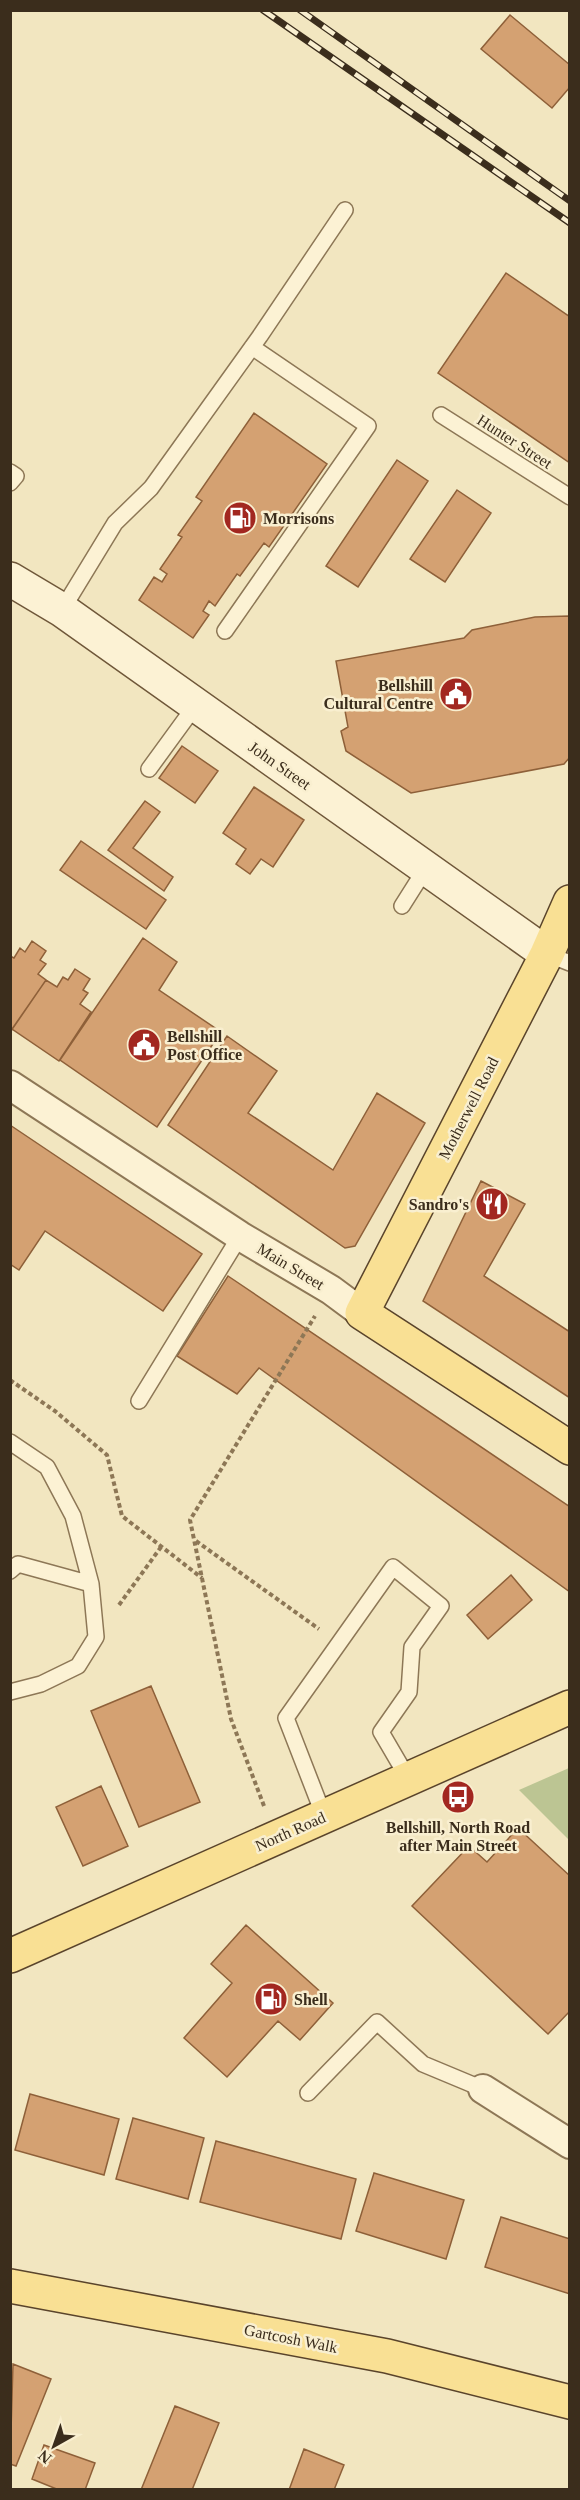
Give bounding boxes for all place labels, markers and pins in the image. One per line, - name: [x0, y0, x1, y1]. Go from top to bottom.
- fuel station icon: Morrisons: [222, 500, 258, 536]
- place label: Morrisons: [263, 510, 334, 527]
- public building icon: Bellshill Cultural Centre: [438, 676, 474, 712]
- place label: Bellshill Cultural Centre: [324, 677, 434, 712]
- public building icon: Bellshill Post Office: [126, 1027, 162, 1063]
- place label: Bellshill Post Office: [167, 1028, 242, 1063]
- restaurant icon: Sandro's: [474, 1186, 510, 1222]
- place label: Sandro's: [409, 1196, 469, 1213]
- bus stop icon: Bellshill, North Road after Main Street: [440, 1779, 476, 1815]
- place label: Bellshill, North Road after Main Street: [386, 1819, 530, 1854]
- fuel station icon: Shell: [253, 1981, 289, 2017]
- place label: Shell: [294, 1991, 328, 2008]

